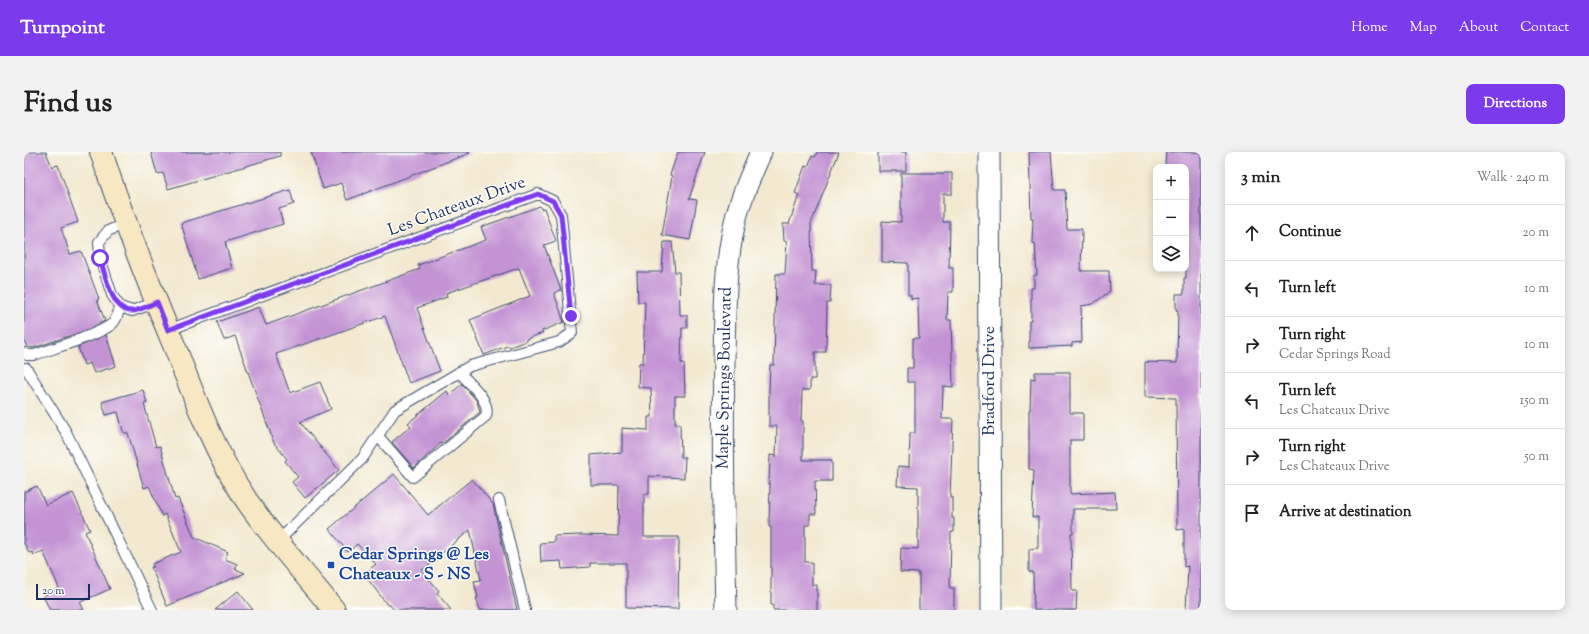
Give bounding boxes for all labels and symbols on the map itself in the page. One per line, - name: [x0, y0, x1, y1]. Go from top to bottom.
- street label: Les Chateaux Drive: [385, 171, 529, 243]
- route start: [91, 249, 109, 267]
- street label: Maple Springs Boulevard: [711, 286, 739, 469]
- route end: [562, 307, 580, 325]
- street label: Bradford Drive: [978, 326, 1002, 436]
- place label: Cedar Springs @ Les Chateaux - S - NS: [339, 543, 489, 587]
- marker: Cedar Springs @ Les Chateaux - S - NS: [326, 560, 336, 570]
- scale bar: [36, 582, 90, 601]

